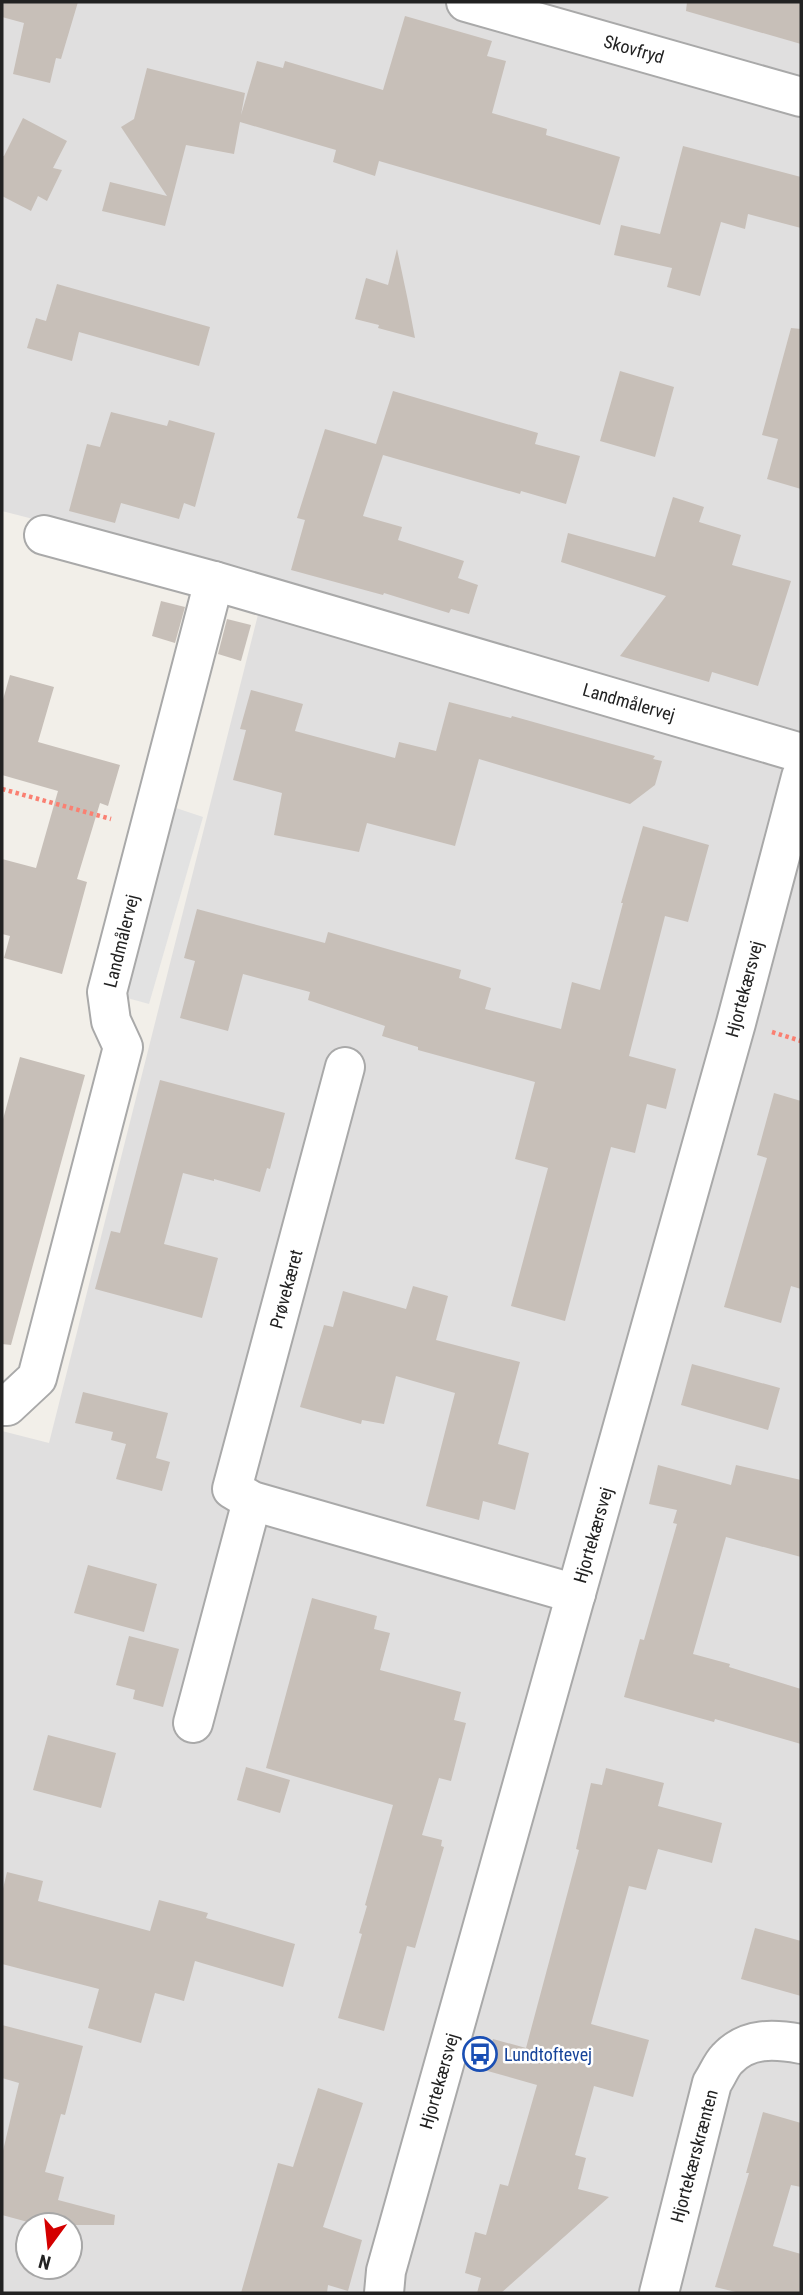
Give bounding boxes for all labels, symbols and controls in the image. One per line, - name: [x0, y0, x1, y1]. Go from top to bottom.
- street label: Skovfryd: [601, 30, 667, 68]
- street label: Landmålervej: [580, 679, 678, 725]
- street label: Landmålervej: [99, 892, 143, 990]
- street label: Hjortekærsvej: [721, 939, 767, 1039]
- street label: Prøvekæret: [265, 1247, 307, 1331]
- street label: Hjortekærsvej: [569, 1485, 617, 1585]
- street label: Hjortekærsvej: [415, 2031, 463, 2131]
- bus stop icon: Lundtoftevej: [461, 2035, 499, 2073]
- place label: Lundtoftevej: [504, 2044, 592, 2065]
- street label: Hjortekærskrænten: [666, 2087, 722, 2225]
- north arrow: [14, 2211, 84, 2281]
- text: N: [36, 2249, 53, 2275]

